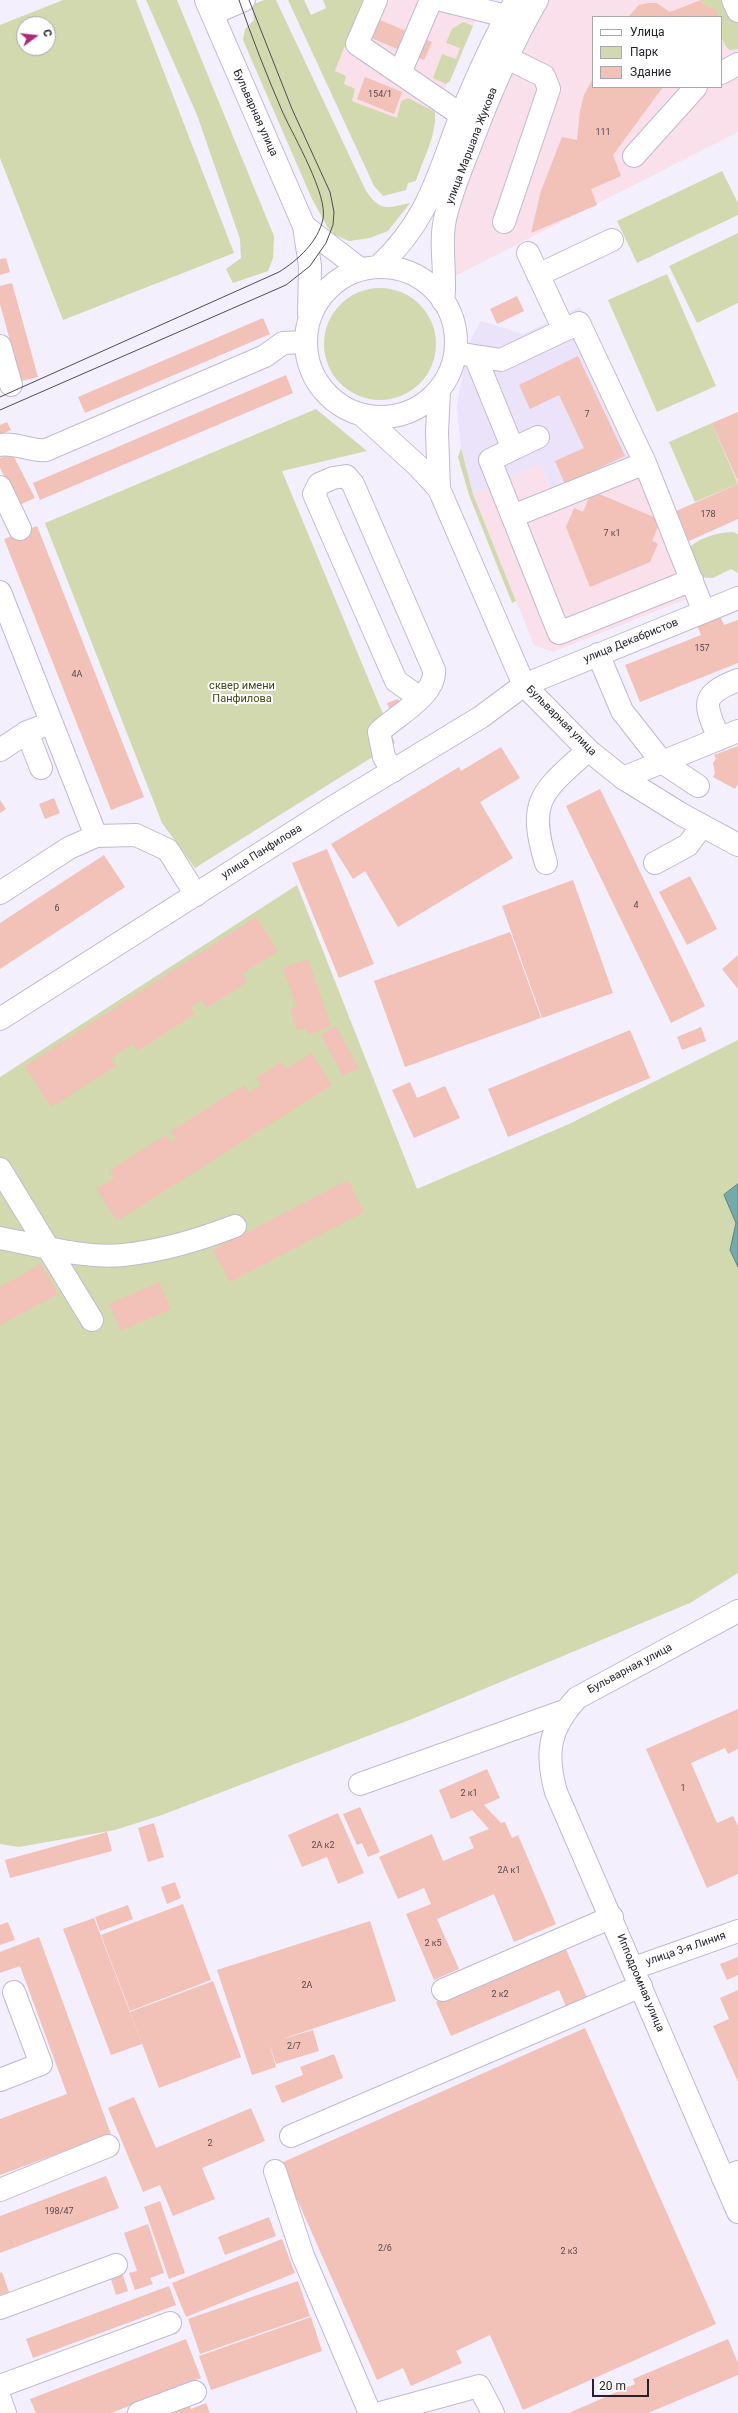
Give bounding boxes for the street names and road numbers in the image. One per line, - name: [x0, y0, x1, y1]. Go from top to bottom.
- street label: Бульварная улица: [230, 67, 280, 159]
- street label: улица Маршала Жукова: [444, 86, 500, 206]
- street label: улица Декабристов: [582, 616, 680, 666]
- street label: Бульварная улица: [523, 683, 599, 759]
- street label: улица Панфилова: [219, 822, 305, 882]
- street label: Бульварная улица: [585, 1641, 675, 1697]
- street label: улица 3-я Линия: [644, 1929, 728, 1969]
- street label: Ипподромная улица: [613, 1932, 667, 2034]

